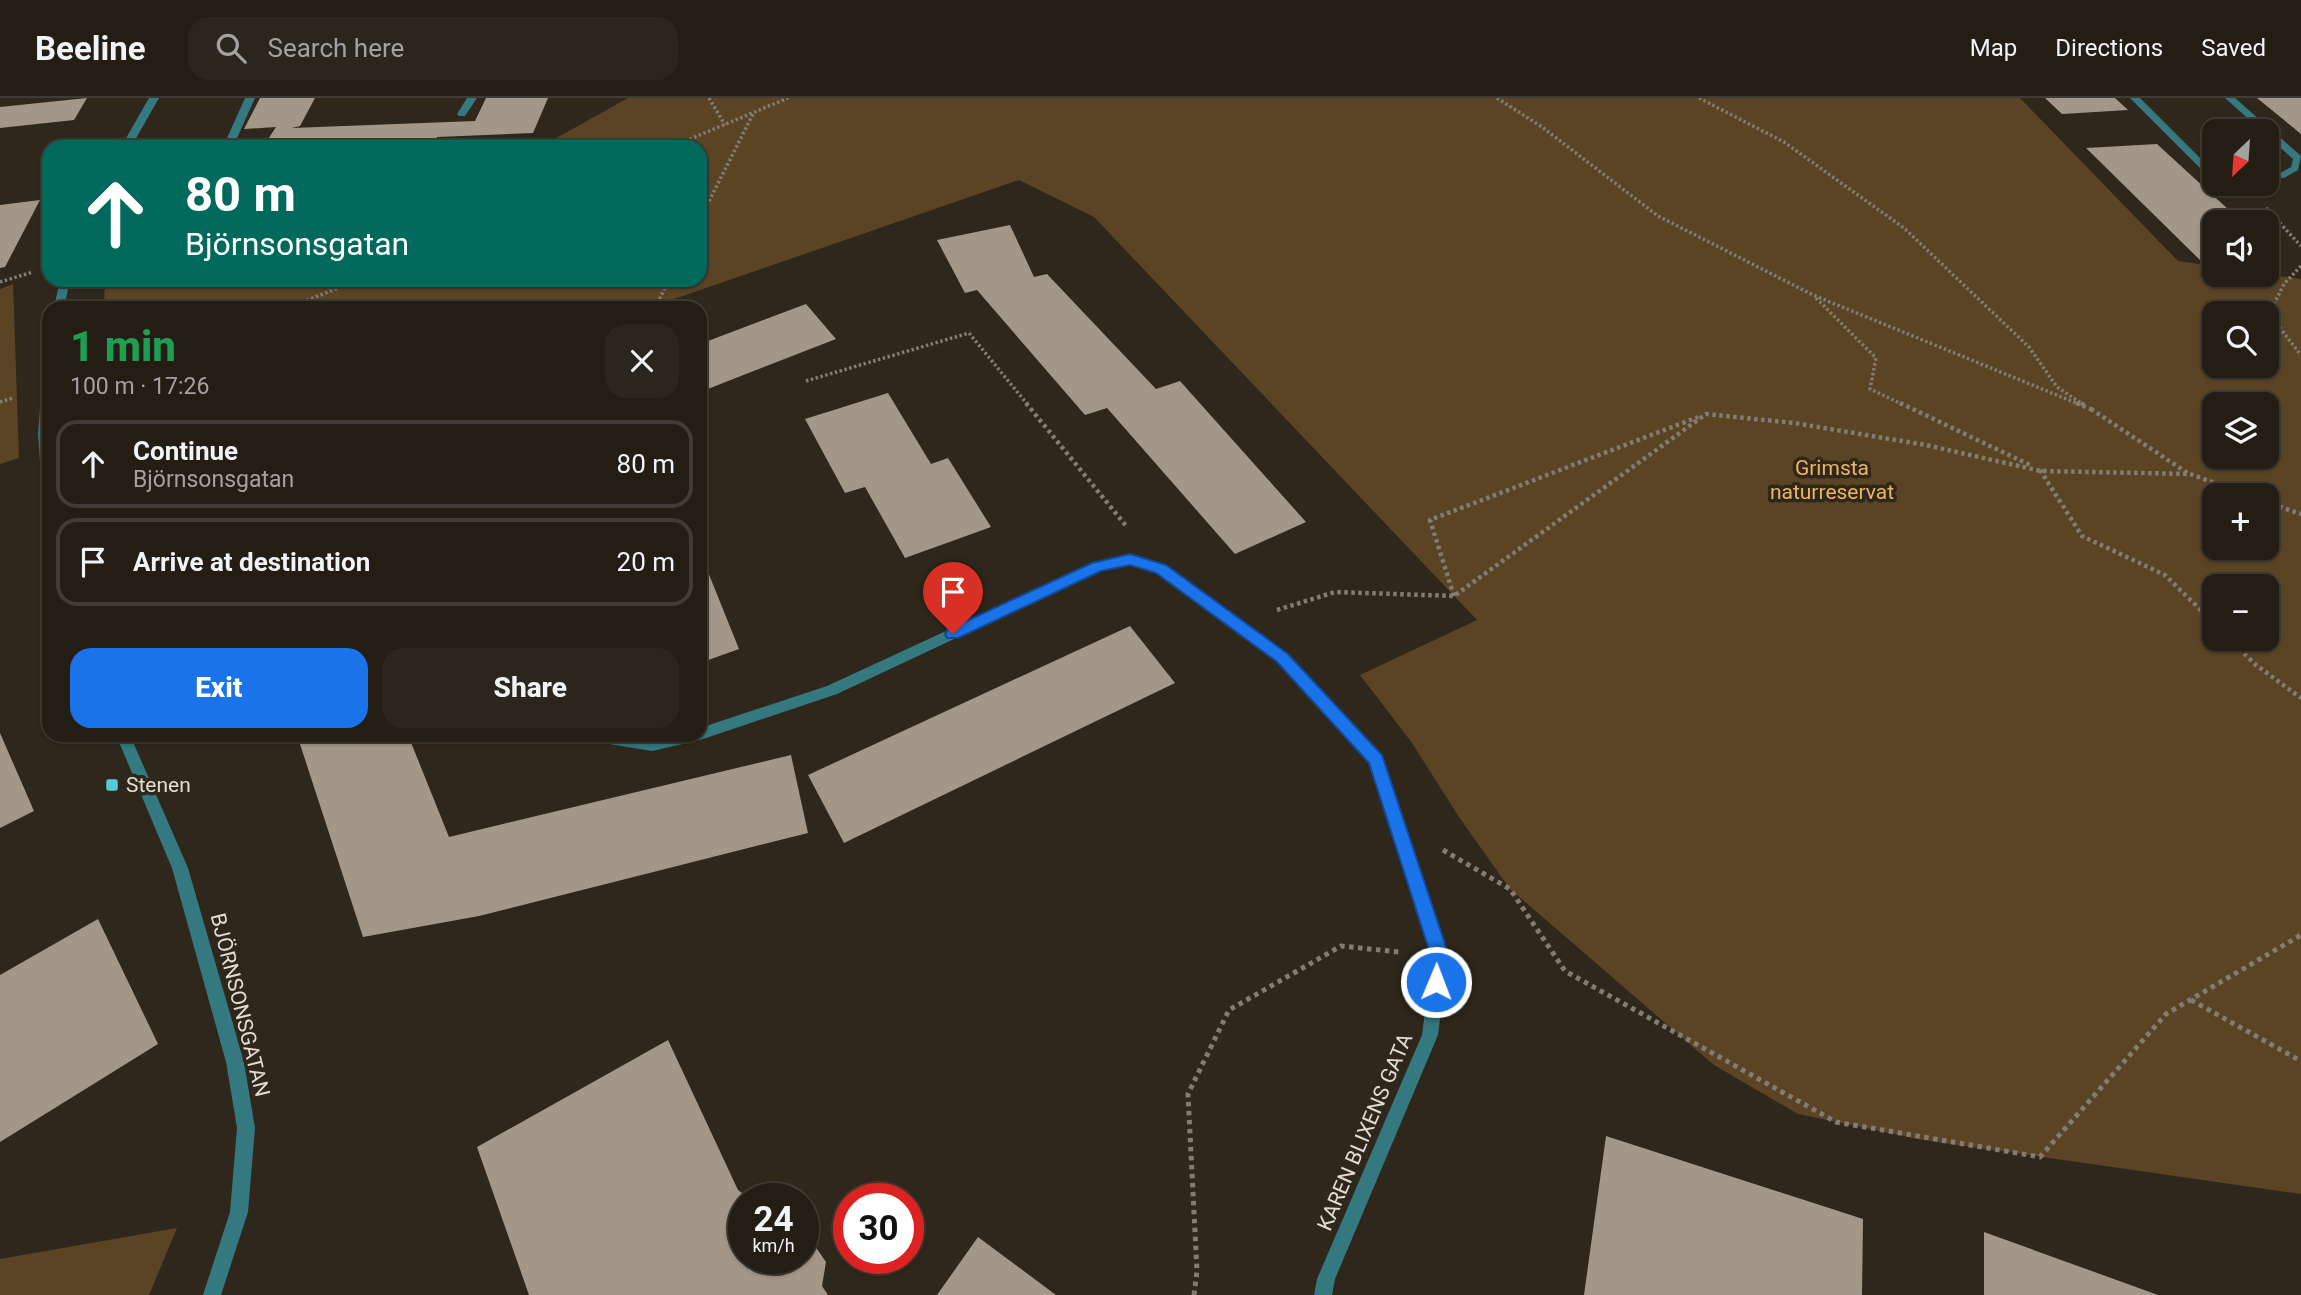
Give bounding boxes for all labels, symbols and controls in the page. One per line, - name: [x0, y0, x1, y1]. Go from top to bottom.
- search box: [188, 17, 678, 80]
- text: Beeline: [35, 29, 146, 68]
- icon: search: [212, 29, 250, 67]
- text: Search here: [268, 33, 404, 63]
- text: Map: [1970, 34, 2017, 62]
- text: Directions: [2055, 34, 2163, 62]
- text: Saved: [2201, 34, 2266, 62]
- north arrow: [2202, 119, 2278, 196]
- map controls: [2202, 119, 2279, 651]
- text: 80 m: [185, 166, 296, 223]
- icon: ahead: [70, 168, 161, 259]
- button: sound: [2202, 210, 2279, 287]
- text: Björnsonsgatan: [185, 225, 409, 263]
- button: search: [2202, 301, 2279, 378]
- text: 1 min: [70, 322, 176, 371]
- button: close: [605, 324, 679, 398]
- text: 100 m · 17:26: [70, 373, 209, 400]
- button: layers: [2202, 392, 2279, 469]
- text: Continue: [133, 436, 238, 466]
- icon: ahead: [74, 445, 112, 483]
- text: 80 m: [617, 449, 675, 479]
- park label: Grimsta naturreservat: [1770, 456, 1894, 504]
- text: Björnsonsgatan: [133, 466, 294, 493]
- button: +: [2202, 483, 2279, 560]
- icon: arrive: [74, 543, 112, 581]
- text: Arrive at destination: [133, 547, 370, 577]
- text: 20 m: [617, 547, 675, 577]
- pin: [923, 562, 983, 634]
- icon: arrive: [934, 573, 972, 611]
- button: −: [2202, 574, 2279, 651]
- button: Exit: [70, 648, 368, 728]
- button: Share: [382, 648, 679, 728]
- place label: Stenen: [126, 773, 191, 797]
- marker: Stenen: [104, 777, 120, 793]
- street label: BJÖRNSONSGATAN: [206, 911, 274, 1099]
- position arrow: [1399, 945, 1473, 1019]
- street label: KAREN BLIXENS GATA: [1313, 1029, 1418, 1234]
- speed limit sign: 30: [833, 1183, 924, 1274]
- text: 24: [753, 1199, 794, 1240]
- text: km/h: [752, 1235, 795, 1256]

